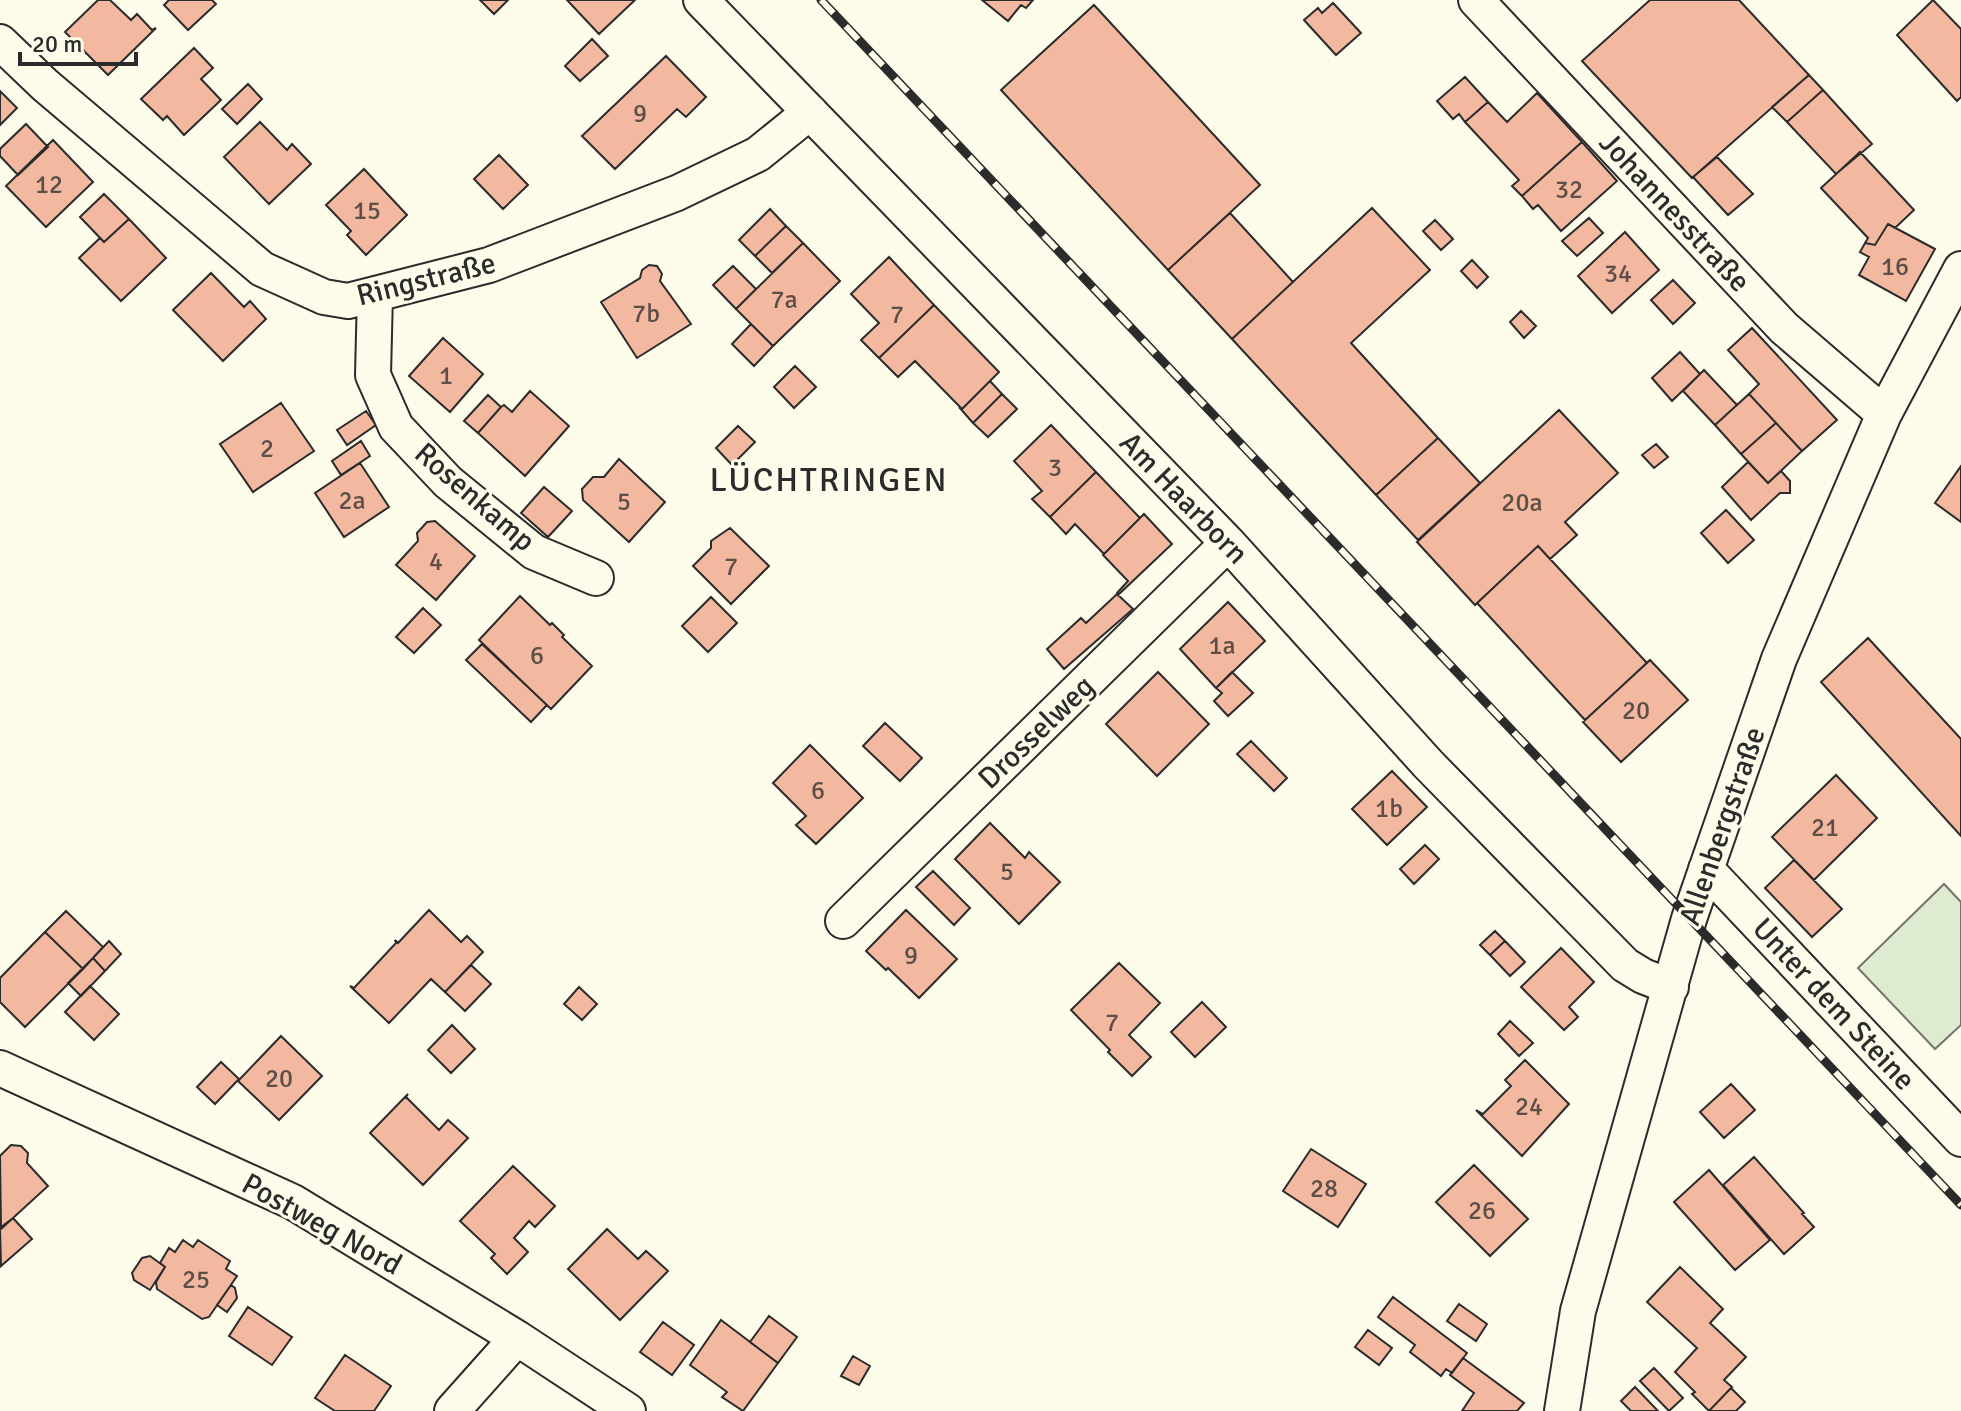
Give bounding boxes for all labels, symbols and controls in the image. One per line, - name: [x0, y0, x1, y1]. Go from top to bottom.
- scale bar: [20, 16, 136, 66]
- text: 20 m: [32, 29, 82, 59]
- house number: 9: [633, 98, 647, 130]
- street label: Johannesstraße: [1591, 125, 1758, 300]
- house number: 12: [35, 169, 63, 201]
- house number: 32: [1555, 174, 1583, 206]
- house number: 15: [353, 195, 381, 227]
- street label: Ringstraße: [353, 244, 499, 315]
- house number: 16: [1881, 251, 1909, 283]
- house number: 34: [1604, 258, 1632, 290]
- house number: 7a: [770, 284, 798, 316]
- house number: 7b: [632, 298, 660, 330]
- house number: 7: [890, 299, 904, 331]
- house number: 1: [439, 360, 453, 392]
- street label: Am Haarborn: [1111, 425, 1256, 572]
- house number: 2: [260, 433, 274, 465]
- street label: Rosenkamp: [407, 435, 543, 560]
- house number: 3: [1048, 452, 1062, 484]
- district label: LÜCHTRINGEN: [709, 459, 949, 501]
- house number: 2a: [338, 485, 366, 517]
- house number: 5: [617, 486, 631, 518]
- house number: 20a: [1501, 487, 1543, 519]
- house number: 4: [429, 546, 443, 578]
- house number: 7: [724, 551, 738, 583]
- house number: 1a: [1208, 630, 1236, 662]
- house number: 6: [530, 640, 544, 672]
- street label: Drosselweg: [970, 668, 1102, 797]
- house number: 20: [1622, 695, 1650, 727]
- street label: Allenbergstraße: [1671, 722, 1774, 930]
- house number: 6: [811, 775, 825, 807]
- house number: 1b: [1375, 793, 1403, 825]
- house number: 21: [1811, 812, 1839, 844]
- house number: 5: [1000, 856, 1014, 888]
- street label: Unter dem Steine: [1744, 910, 1923, 1098]
- house number: 9: [904, 940, 918, 972]
- house number: 7: [1105, 1007, 1119, 1039]
- house number: 20: [265, 1063, 293, 1095]
- house number: 24: [1515, 1091, 1543, 1123]
- street label: Postweg Nord: [235, 1165, 408, 1284]
- house number: 28: [1310, 1173, 1338, 1205]
- house number: 26: [1468, 1195, 1496, 1227]
- house number: 25: [182, 1264, 210, 1296]

